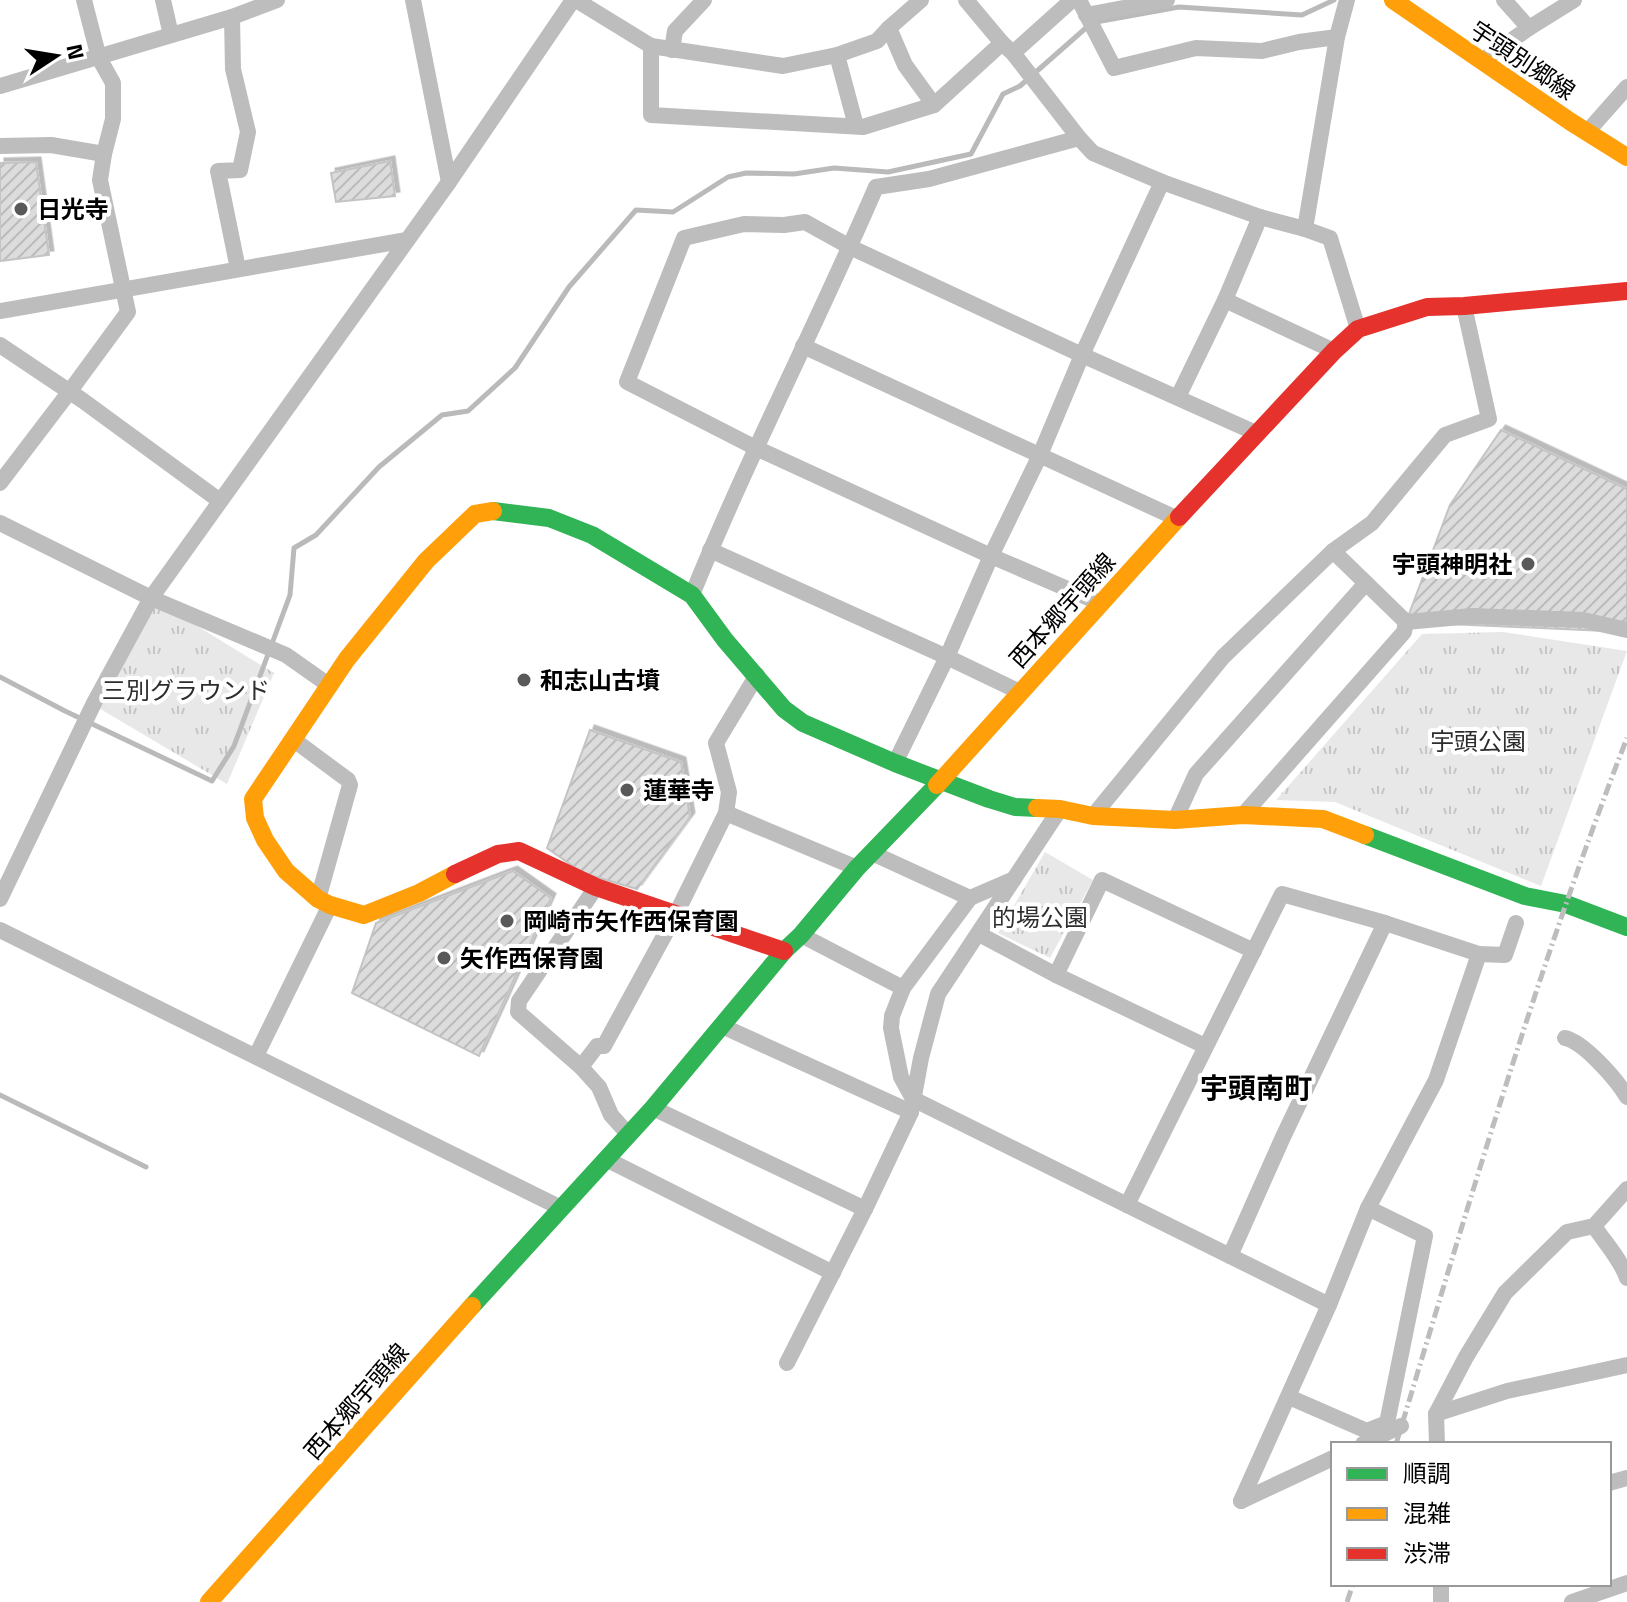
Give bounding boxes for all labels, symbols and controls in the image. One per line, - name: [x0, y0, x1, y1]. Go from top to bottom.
- street label: 宇頭別郷線: [1463, 12, 1583, 108]
- north arrow: [16, 16, 96, 96]
- text: N: [57, 41, 94, 63]
- place label: 日光寺: [37, 191, 109, 227]
- marker: 日光寺: [12, 200, 30, 218]
- street label: 西本郷宇頭線: [1000, 544, 1124, 676]
- place label: 宇頭神明社: [1392, 546, 1512, 582]
- marker: 宇頭神明社: [1519, 555, 1537, 573]
- place label: 和志山古墳: [540, 662, 660, 698]
- marker: 和志山古墳: [515, 671, 533, 689]
- park label: 三別グラウンド: [102, 672, 270, 708]
- park label: 宇頭公園: [1430, 723, 1526, 759]
- place label: 蓮華寺: [643, 772, 715, 808]
- marker: 蓮華寺: [618, 781, 636, 799]
- park label: 的場公園: [992, 899, 1088, 935]
- place label: 岡崎市矢作西保育園: [523, 903, 739, 939]
- marker: 岡崎市矢作西保育園: [498, 912, 516, 930]
- place label: 矢作西保育園: [460, 940, 604, 976]
- marker: 矢作西保育園: [435, 949, 453, 967]
- district label: 宇頭南町: [1200, 1066, 1312, 1109]
- street label: 西本郷宇頭線: [295, 1335, 417, 1467]
- legend: [1331, 1442, 1611, 1586]
- text: 順調: [1403, 1455, 1451, 1491]
- text: 混雑: [1403, 1495, 1451, 1531]
- text: 渋滞: [1403, 1535, 1451, 1571]

